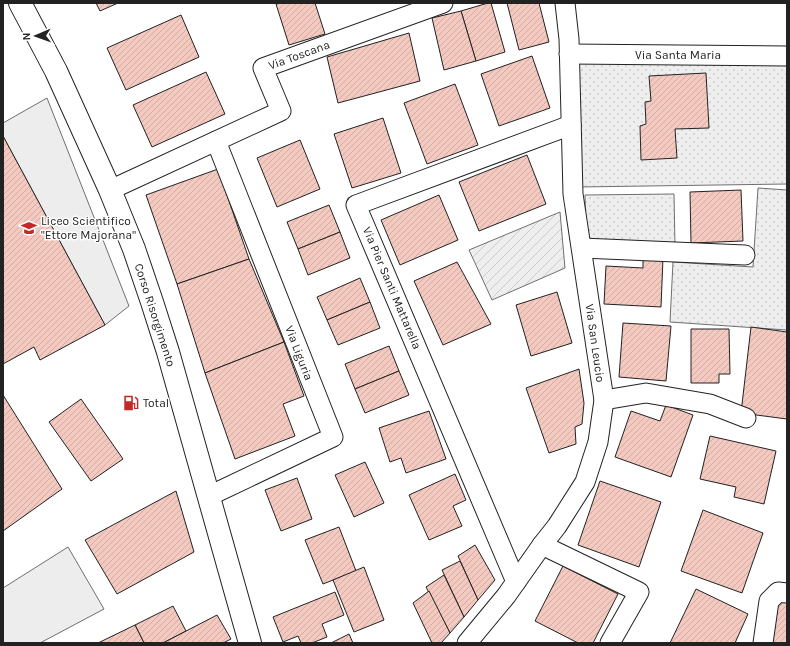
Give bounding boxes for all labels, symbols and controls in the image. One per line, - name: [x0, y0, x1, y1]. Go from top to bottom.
- north arrow: [16, 16, 56, 56]
- text: N: [20, 32, 33, 41]
- street label: Via Toscana: [266, 37, 332, 73]
- street label: Via Santa Maria: [635, 48, 721, 62]
- place label: Liceo Scientifico "Ettore Majorana": [41, 214, 136, 242]
- school or university icon: Liceo Scientifico "Ettore Majorana": [20, 219, 38, 237]
- street label: Via Pier Santi Mattarella: [360, 225, 424, 351]
- street label: Corso Risorgimento: [132, 262, 178, 368]
- street label: Via San Leucio: [583, 303, 607, 383]
- street label: Via Liguria: [282, 324, 316, 382]
- fuel station icon: Total: [122, 394, 140, 412]
- place label: Total: [143, 396, 169, 410]

